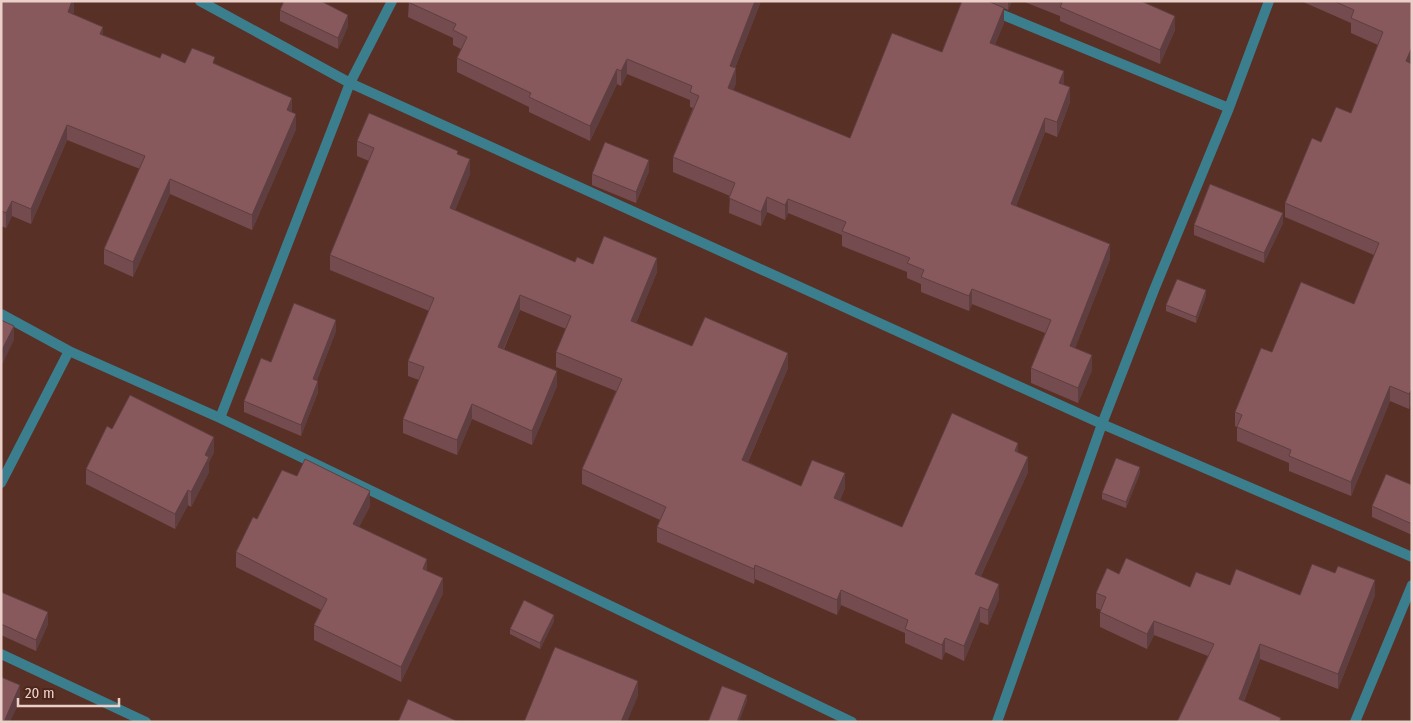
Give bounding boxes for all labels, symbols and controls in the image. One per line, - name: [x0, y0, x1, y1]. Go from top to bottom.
- scale bar: [18, 676, 119, 708]
- text: 20 m: [25, 684, 55, 702]

